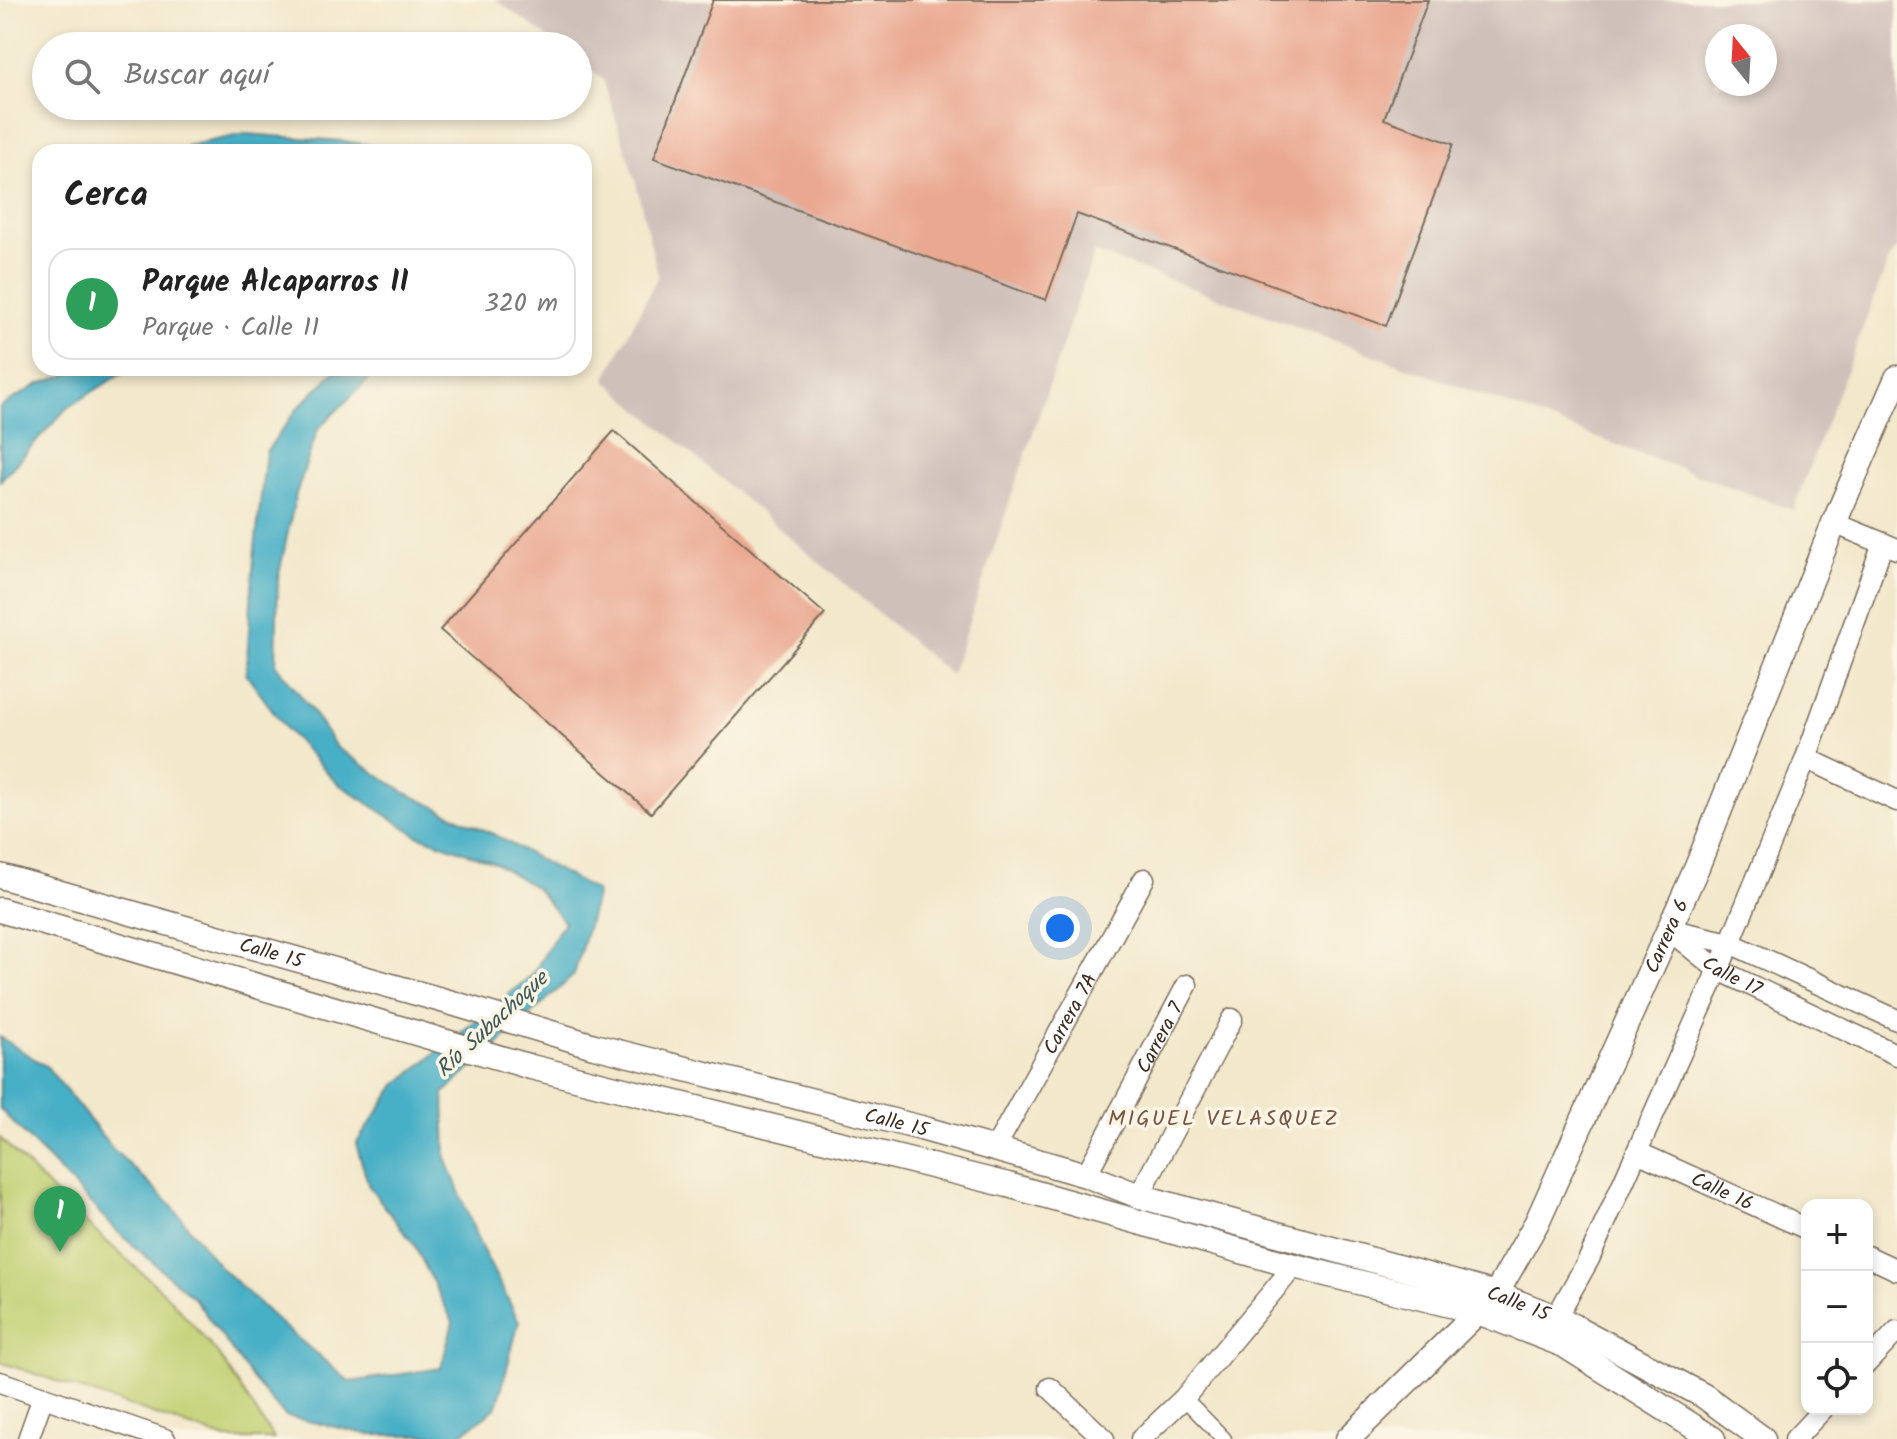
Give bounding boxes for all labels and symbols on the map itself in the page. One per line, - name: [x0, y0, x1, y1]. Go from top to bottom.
- north arrow: [1705, 24, 1777, 96]
- street label: Carrera 6: [1637, 894, 1699, 979]
- your location: [1040, 908, 1080, 948]
- street label: Calle 15: [235, 930, 308, 979]
- street label: Calle 17: [1694, 949, 1768, 1007]
- water label: Río Subachoque: [428, 962, 559, 1087]
- street label: Carrera 7A: [1036, 968, 1107, 1061]
- street label: Carrera 7: [1129, 996, 1194, 1080]
- street label: Calle 15: [861, 1100, 933, 1148]
- district label: MIGUEL VELASQUEZ: [1108, 1102, 1340, 1137]
- street label: Calle 16: [1685, 1164, 1758, 1221]
- pin: 1: [34, 1186, 86, 1252]
- street label: Calle 15: [1483, 1278, 1555, 1332]

